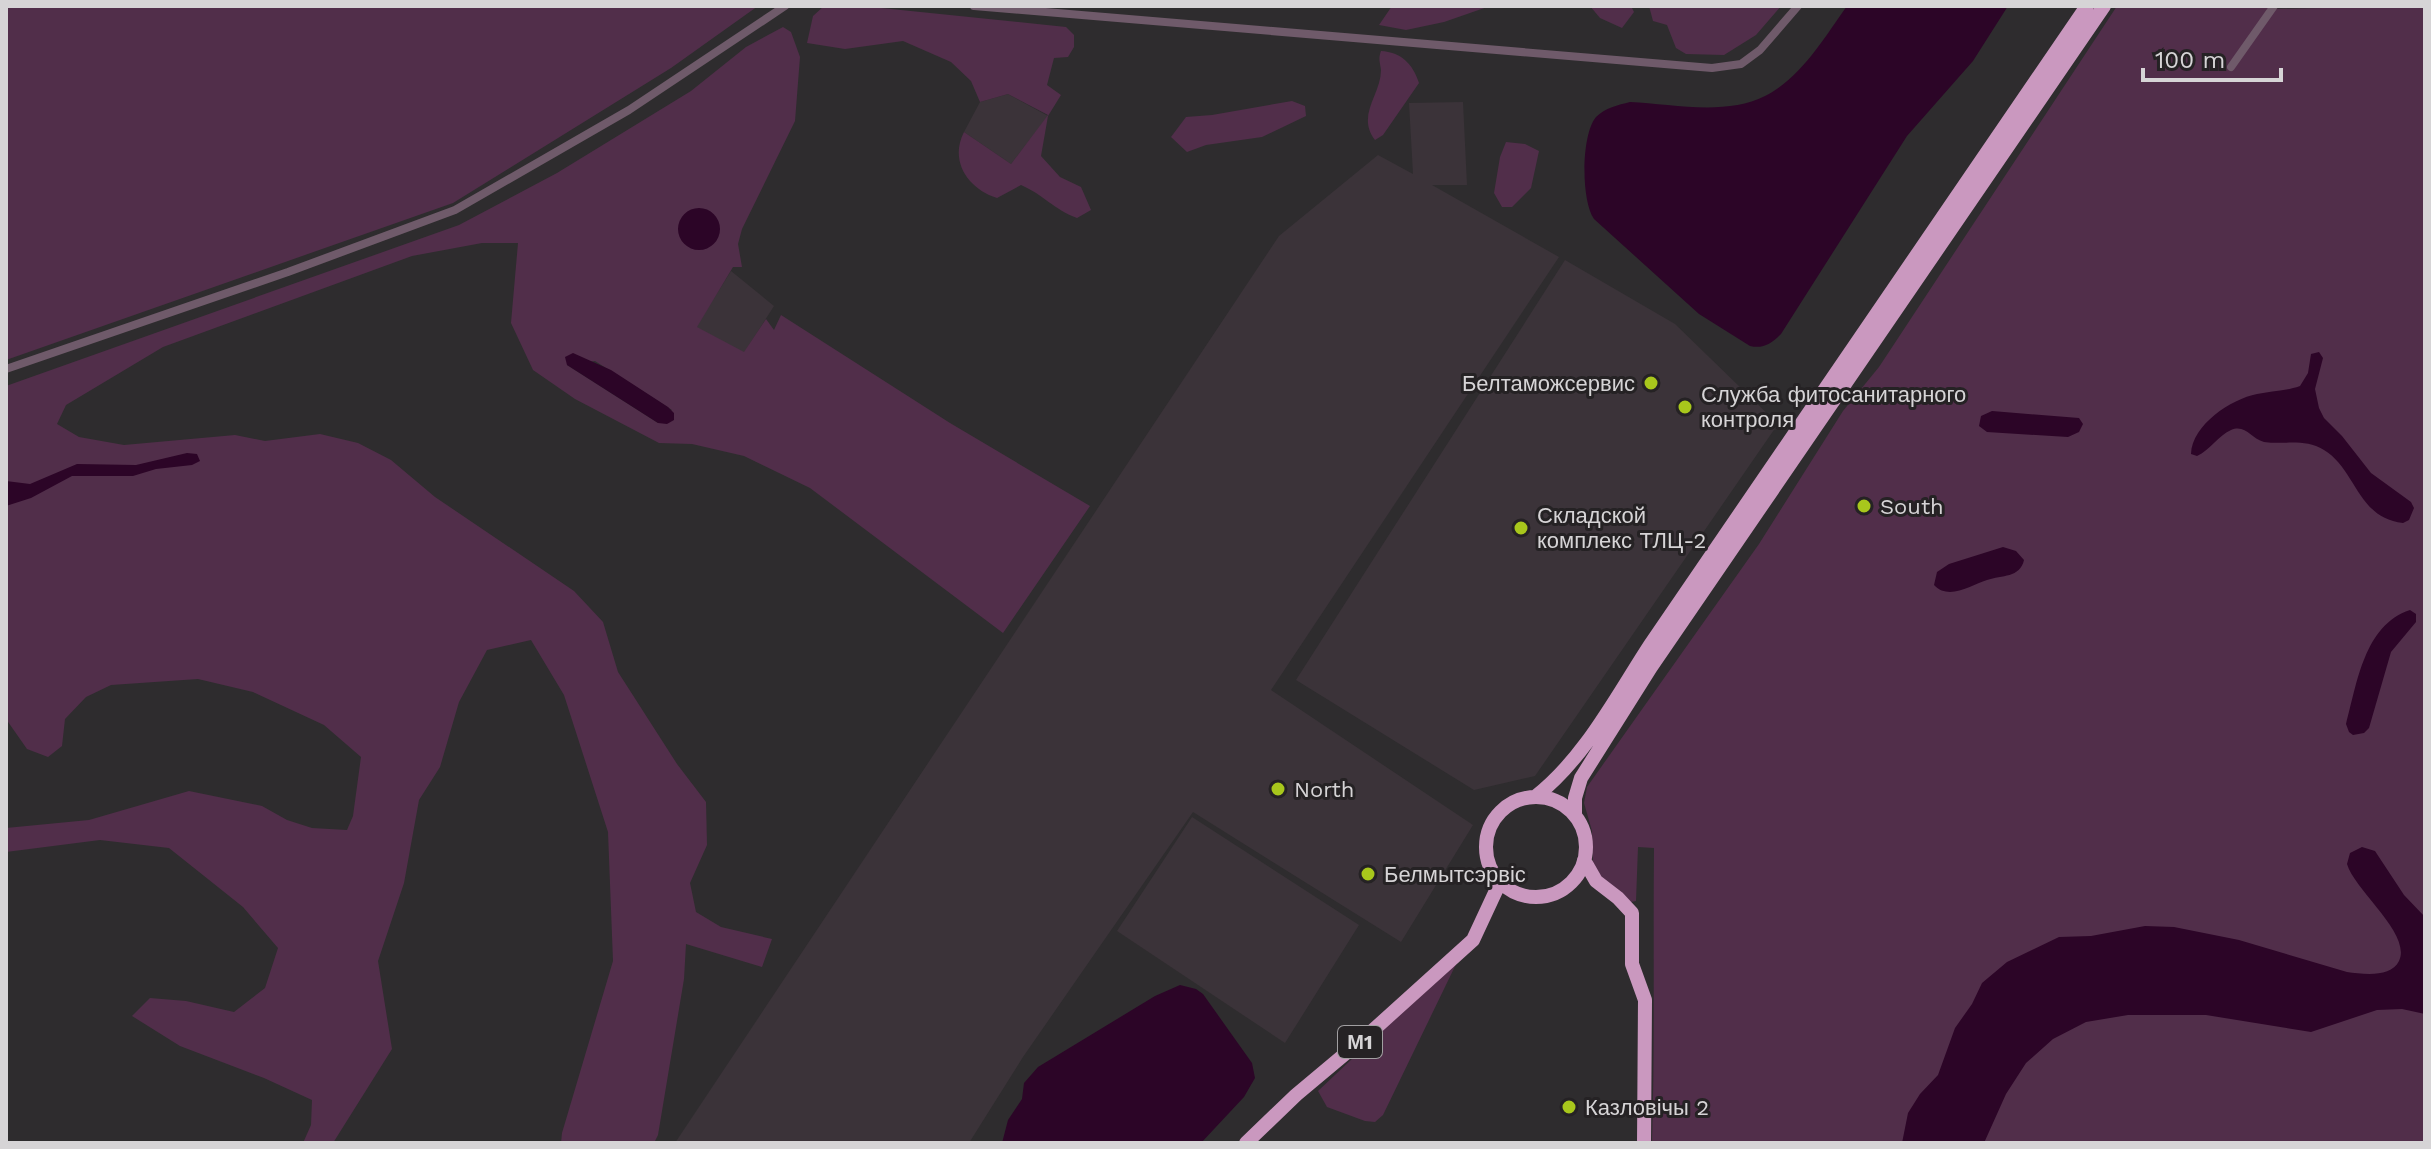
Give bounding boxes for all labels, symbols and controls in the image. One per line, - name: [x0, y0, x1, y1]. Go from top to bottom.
- scale bar: [2143, 32, 2281, 82]
- text: 100 m: [2155, 46, 2225, 74]
- place label: Белтаможсервис: [1462, 371, 1635, 396]
- marker: Белтаможсервис: [1642, 374, 1660, 392]
- place label: Служба фитосанитарного контроля: [1701, 382, 1966, 432]
- marker: Служба фитосанитарного контроля: [1676, 398, 1694, 416]
- place label: South: [1880, 494, 1944, 519]
- marker: South: [1855, 497, 1873, 515]
- place label: Складской комплекс ТЛЦ-2: [1537, 503, 1706, 553]
- marker: Складской комплекс ТЛЦ-2: [1512, 519, 1530, 537]
- place label: North: [1294, 777, 1354, 802]
- marker: North: [1269, 780, 1287, 798]
- place label: Белмытсэрвіс: [1384, 862, 1526, 887]
- marker: Белмытсэрвіс: [1359, 865, 1377, 883]
- road number: М1: [1338, 1026, 1382, 1058]
- place label: Казловічы 2: [1585, 1095, 1709, 1120]
- marker: Казловічы 2: [1560, 1098, 1578, 1116]

